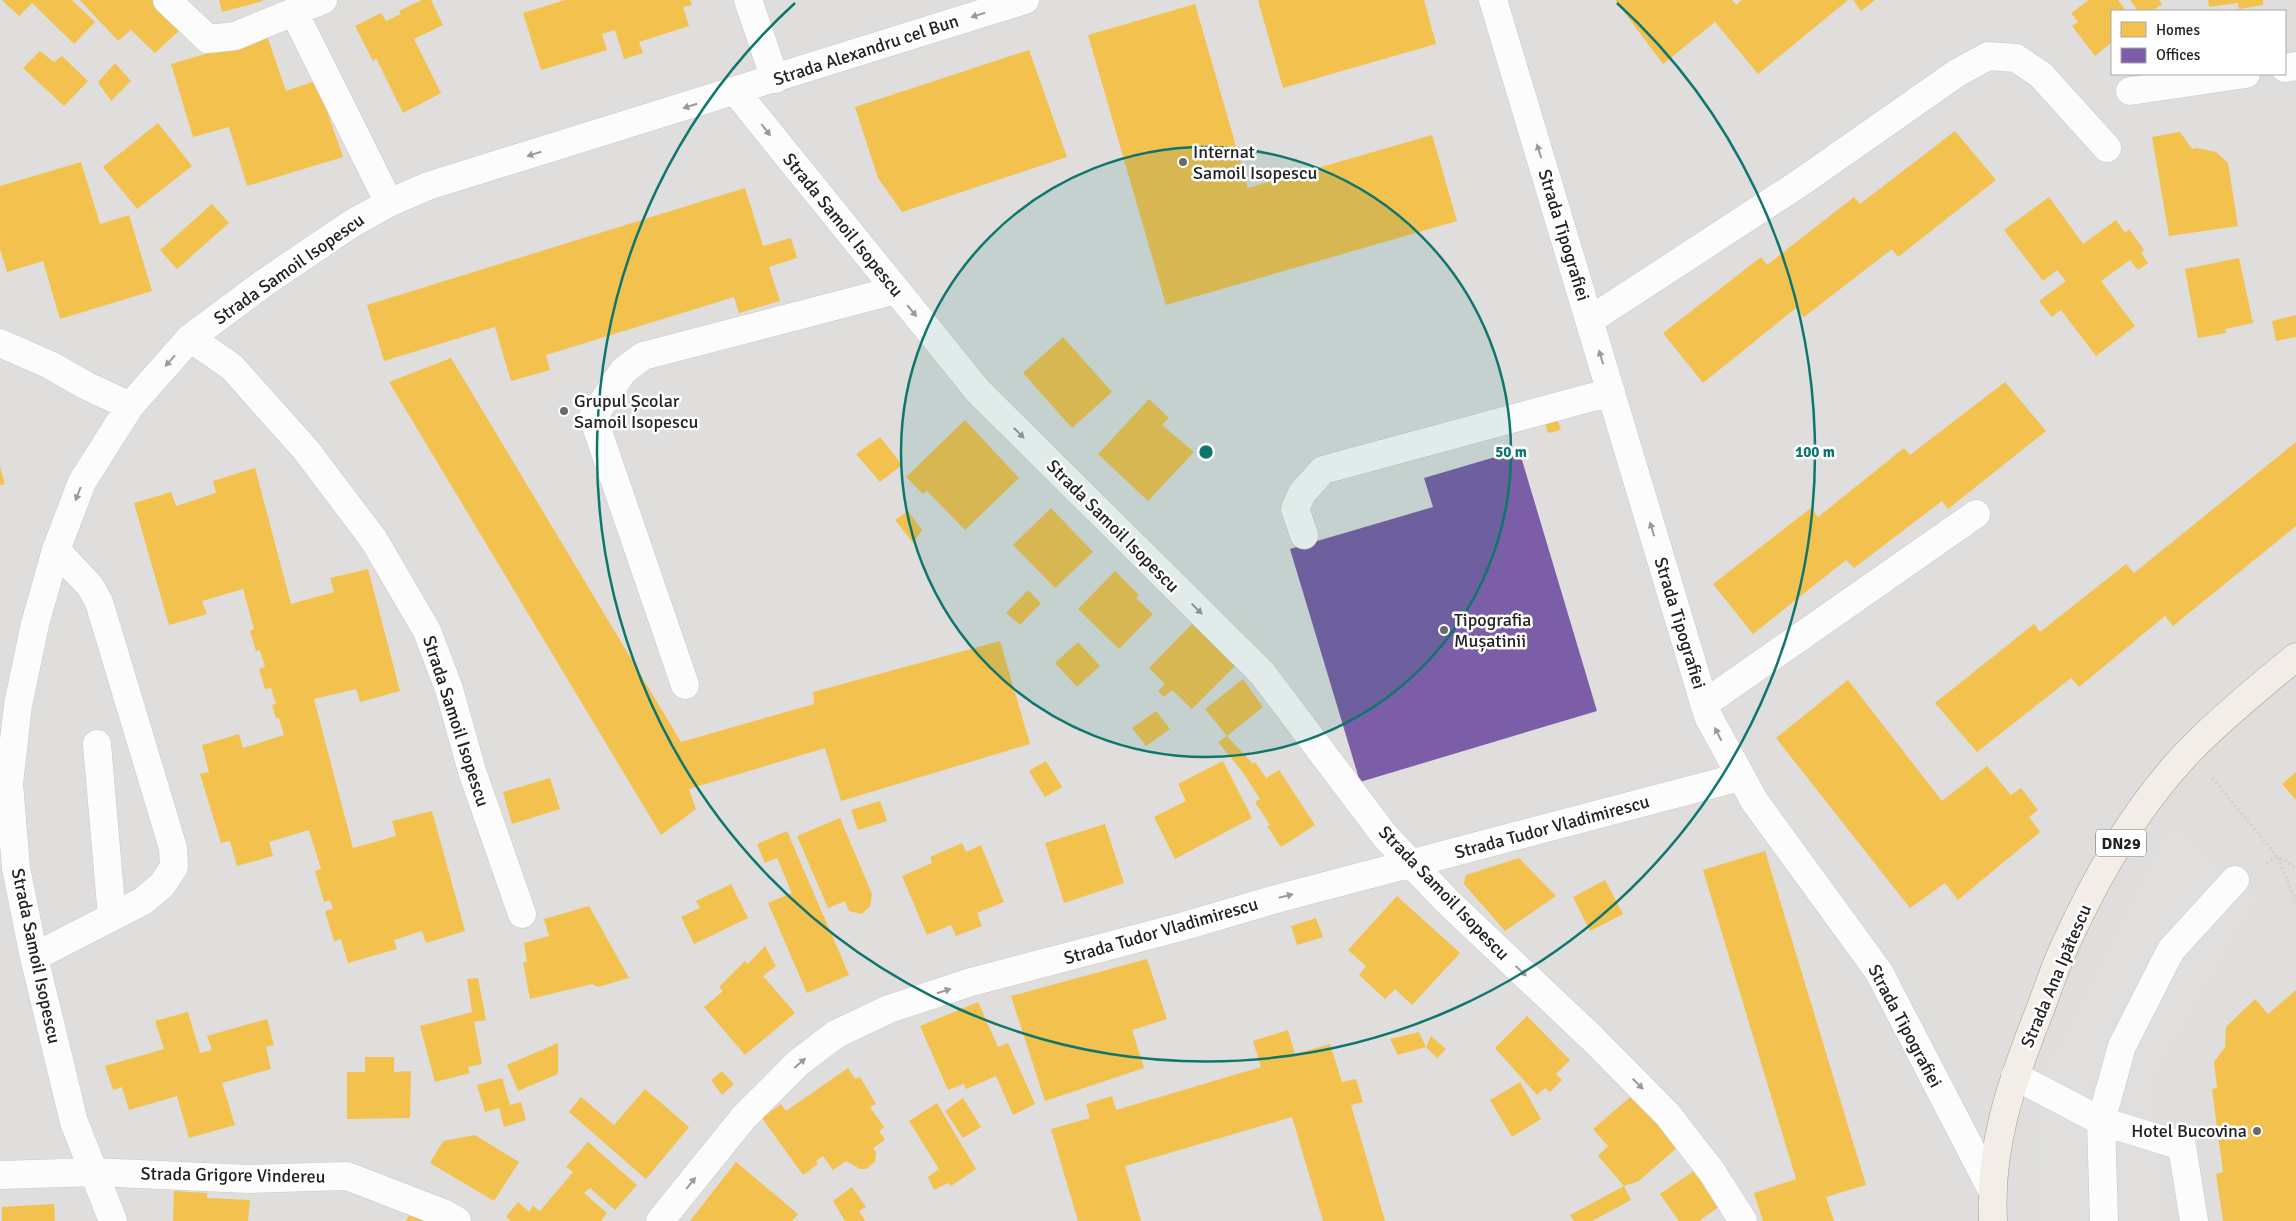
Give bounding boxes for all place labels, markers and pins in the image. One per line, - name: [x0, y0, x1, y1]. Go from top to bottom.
- place label: Internat Samoil Isopescu: [1193, 141, 1317, 184]
- marker: Internat Samoil Isopescu: [1177, 156, 1189, 168]
- place label: Grupul Școlar Samoil Isopescu: [574, 390, 698, 433]
- marker: Grupul Școlar Samoil Isopescu: [558, 405, 570, 417]
- centre of rings: [1197, 443, 1215, 461]
- place label: Tipografia Mușatinii: [1454, 609, 1531, 652]
- marker: Tipografia Mușatinii: [1438, 624, 1450, 636]
- place label: Hotel Bucovina: [2131, 1120, 2247, 1142]
- marker: Hotel Bucovina: [2251, 1125, 2263, 1137]

